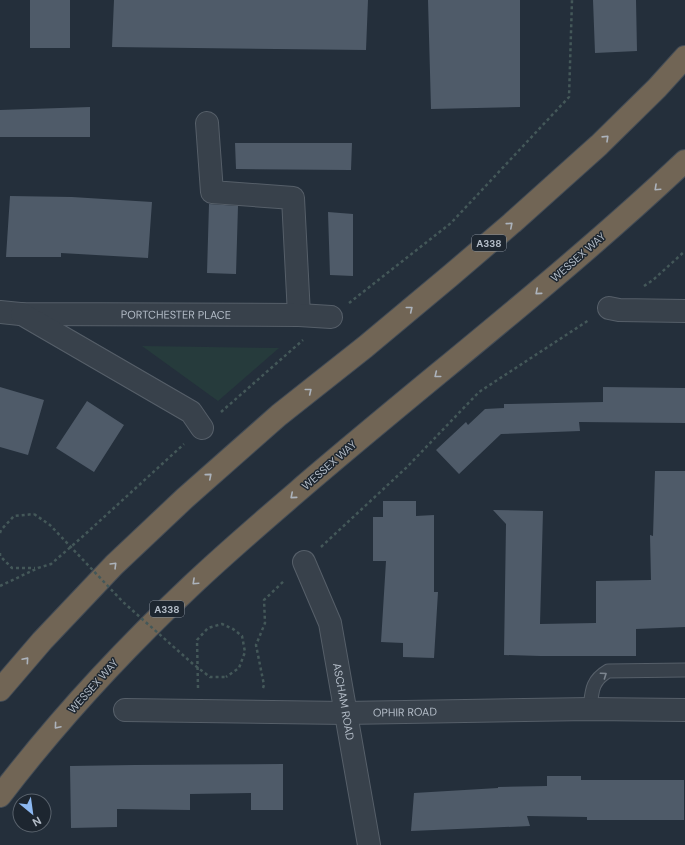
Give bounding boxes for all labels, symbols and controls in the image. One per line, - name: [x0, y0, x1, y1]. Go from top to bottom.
- one-way arrow: [601, 135, 609, 143]
- one-way arrow: [654, 183, 662, 191]
- one-way arrow: [505, 223, 512, 230]
- street label: WESSEX WAY: [548, 229, 609, 285]
- road number: A338: [472, 235, 506, 251]
- one-way arrow: [535, 287, 542, 294]
- street label: PORTCHESTER PLACE: [121, 307, 231, 322]
- one-way arrow: [406, 307, 413, 314]
- one-way arrow: [435, 370, 442, 377]
- one-way arrow: [305, 388, 312, 395]
- street label: WESSEX WAY: [299, 437, 360, 493]
- one-way arrow: [204, 474, 212, 481]
- one-way arrow: [290, 491, 297, 498]
- one-way arrow: [109, 562, 117, 570]
- one-way arrow: [192, 577, 200, 585]
- road number: A338: [150, 601, 184, 617]
- street label: WESSEX WAY: [65, 656, 121, 716]
- one-way arrow: [21, 658, 28, 665]
- street label: ASCHAM ROAD: [330, 662, 358, 742]
- one-way arrow: [599, 673, 606, 680]
- street label: OPHIR ROAD: [373, 704, 437, 720]
- one-way arrow: [54, 722, 61, 729]
- north arrow: [12, 793, 52, 833]
- text: N: [30, 814, 44, 830]

